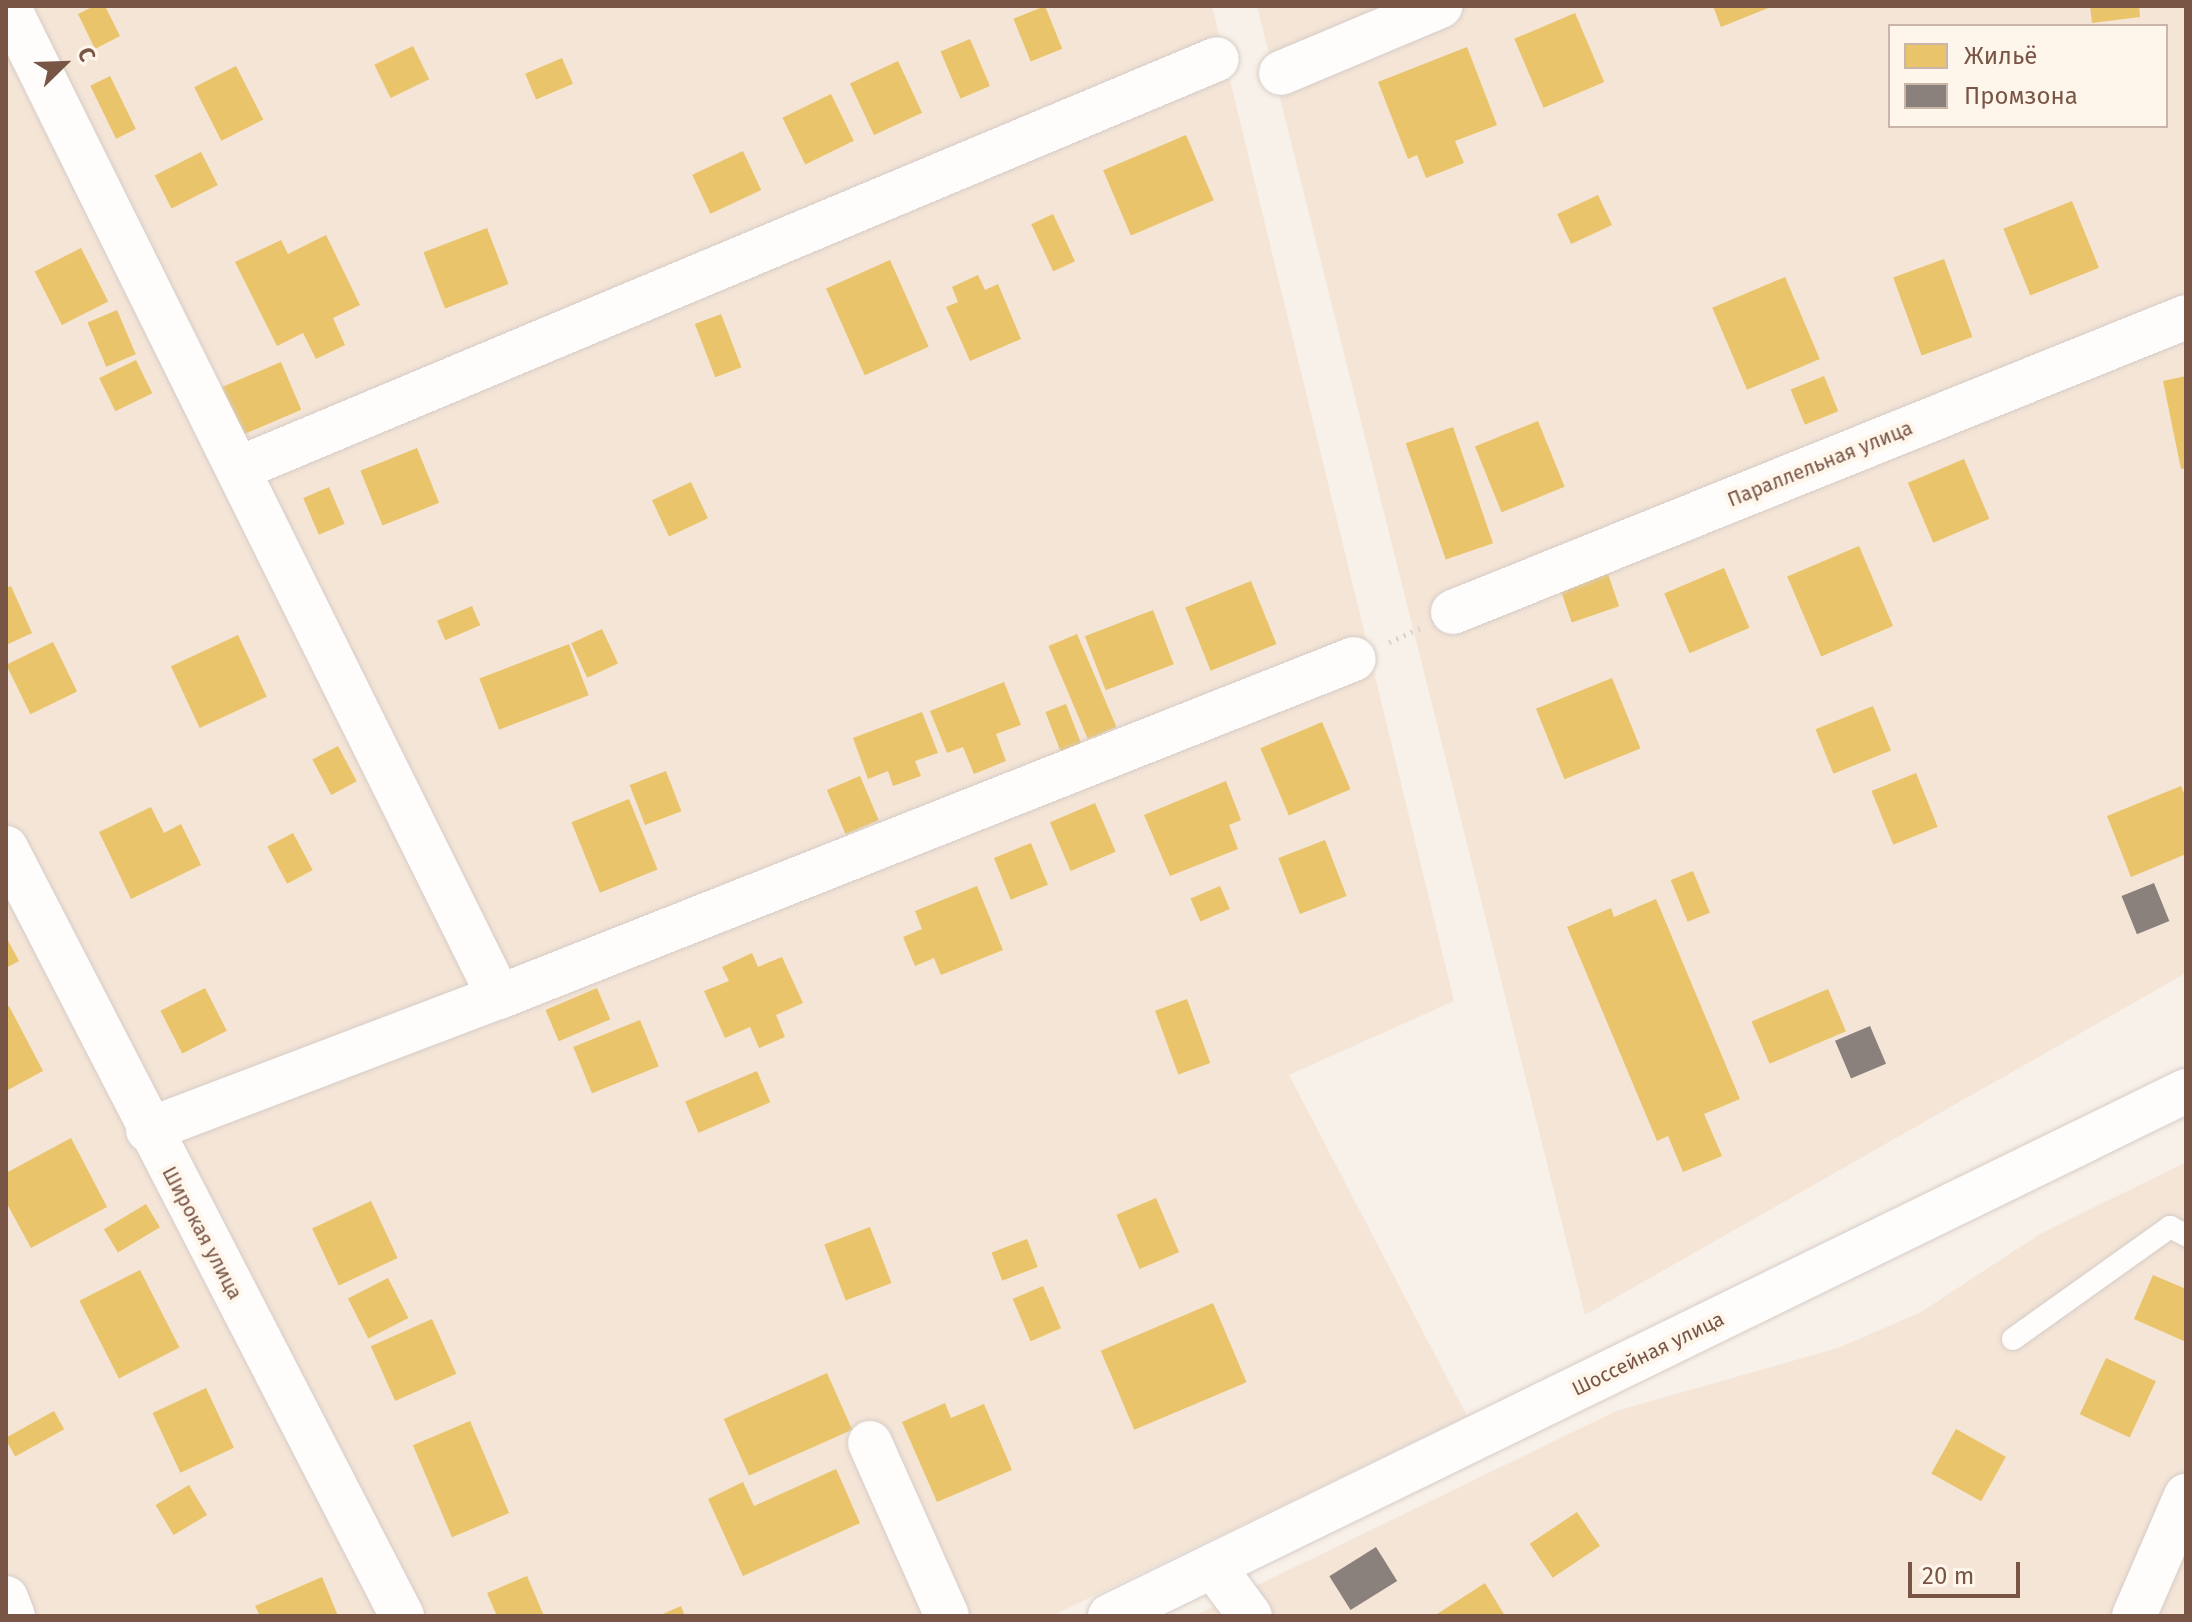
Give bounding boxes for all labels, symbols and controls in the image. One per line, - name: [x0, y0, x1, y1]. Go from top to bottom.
- north arrow: [24, 24, 104, 104]
- legend: [1888, 24, 2168, 128]
- text: Жильё: [1964, 42, 2037, 70]
- text: С: [72, 43, 101, 66]
- text: Промзона: [1964, 82, 2078, 110]
- street label: Параллельная улица: [1724, 416, 1916, 512]
- street label: Широкая улица: [157, 1162, 247, 1304]
- street label: Шоссейная улица: [1568, 1307, 1728, 1401]
- scale bar: [1912, 1546, 2024, 1596]
- text: 20 m: [1922, 1562, 1974, 1590]

